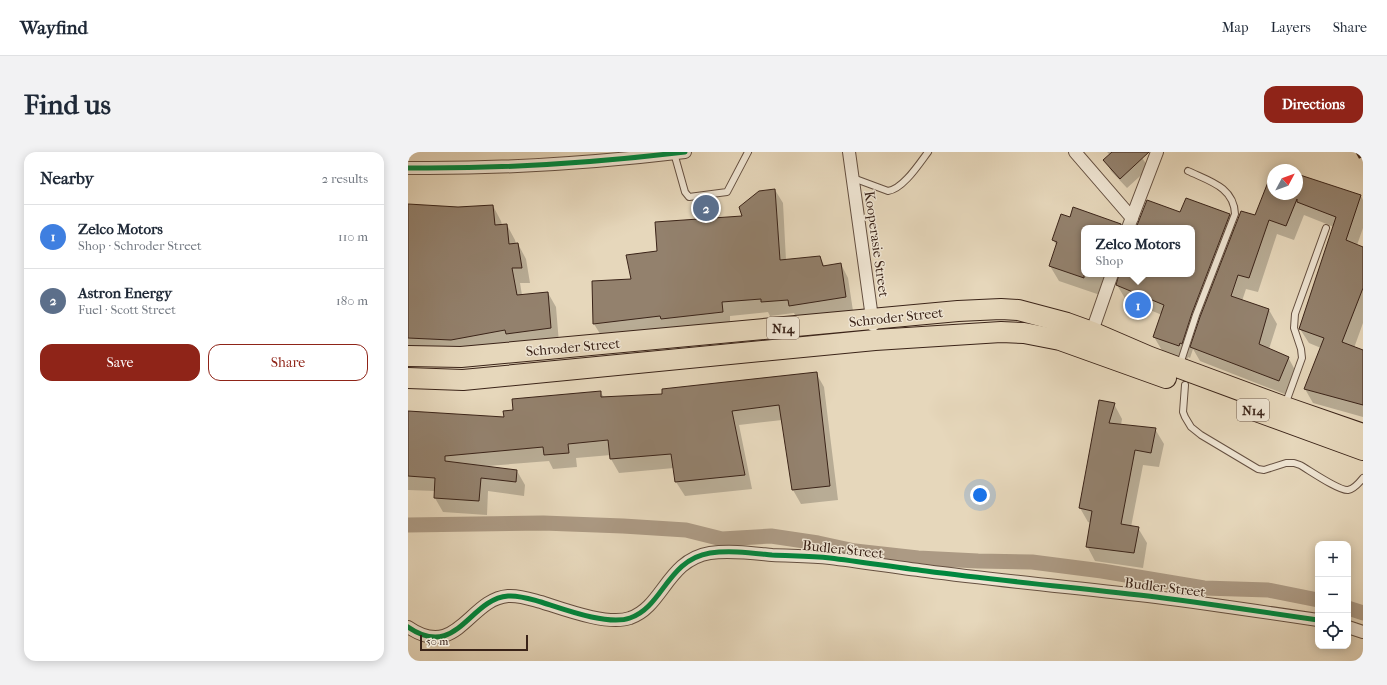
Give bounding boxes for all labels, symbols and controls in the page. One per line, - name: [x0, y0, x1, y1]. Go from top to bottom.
- text: Wayfind: [20, 17, 88, 39]
- text: Map: [1222, 19, 1249, 36]
- text: Layers: [1271, 19, 1311, 36]
- text: Share: [1333, 19, 1367, 36]
- button: Directions: [1264, 86, 1363, 123]
- text: Find us: [24, 88, 111, 121]
- north arrow: [1267, 164, 1303, 200]
- text: Nearby: [40, 168, 94, 188]
- text: 2 results: [322, 171, 368, 186]
- street label: Kooperasie Street: [861, 190, 892, 298]
- pin: 2: [693, 193, 719, 223]
- text: Zelco Motors: [78, 220, 163, 238]
- popup: [1081, 225, 1195, 277]
- text: 1: [51, 229, 55, 244]
- text: 110 m: [338, 229, 368, 244]
- text: Zelco Motors: [1096, 235, 1180, 253]
- text: Shop · Schroder Street: [78, 238, 202, 253]
- text: Shop: [1096, 253, 1123, 268]
- text: Astron Energy: [78, 284, 172, 302]
- pin: 1: [1125, 290, 1151, 320]
- text: 2: [50, 293, 56, 308]
- text: 180 m: [336, 293, 368, 308]
- text: Fuel · Scott Street: [78, 302, 176, 317]
- street label: Schroder Street: [848, 304, 944, 331]
- road number: N14: [767, 317, 799, 339]
- street label: Schroder Street: [525, 335, 621, 360]
- button: Save: [40, 344, 200, 381]
- button: Share: [208, 344, 368, 381]
- road number: N14: [1237, 399, 1269, 421]
- your location: [970, 485, 990, 505]
- street label: Budler Street: [802, 537, 884, 562]
- map controls: [1315, 541, 1351, 649]
- button: +: [1315, 541, 1351, 577]
- street label: Budler Street: [1124, 574, 1206, 601]
- button: −: [1315, 577, 1351, 613]
- button: locate: [1315, 613, 1351, 649]
- scale bar: [420, 633, 528, 652]
- text: 50 m: [426, 635, 448, 648]

